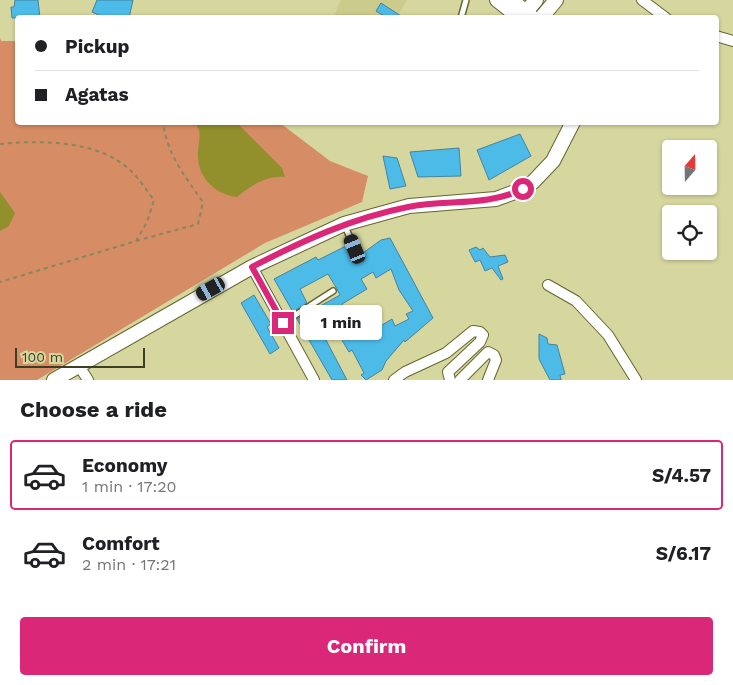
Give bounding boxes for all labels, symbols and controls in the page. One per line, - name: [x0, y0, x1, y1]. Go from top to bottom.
- text: Pickup: [65, 35, 129, 58]
- text: Agatas: [65, 83, 129, 106]
- north arrow: [662, 140, 718, 195]
- map controls: [662, 140, 717, 260]
- route start: [512, 178, 534, 200]
- button: locate: [662, 205, 717, 260]
- car: [342, 232, 367, 266]
- car: [194, 275, 227, 303]
- callout: 1 min: [300, 306, 383, 340]
- route end: [272, 312, 294, 334]
- text: 1 min: [320, 313, 362, 332]
- scale bar: [15, 345, 145, 368]
- text: 100 m: [22, 349, 63, 365]
- text: Choose a ride: [20, 397, 167, 422]
- icon: car: [22, 453, 67, 498]
- text: Economy: [82, 454, 167, 477]
- text: S/4.57: [652, 464, 711, 487]
- text: 1 min · 17:20: [82, 477, 177, 496]
- icon: car: [22, 531, 67, 576]
- text: Comfort: [82, 532, 160, 555]
- text: S/6.17: [656, 542, 711, 565]
- text: 2 min · 17:21: [82, 555, 176, 574]
- button: Confirm: [20, 617, 713, 675]

